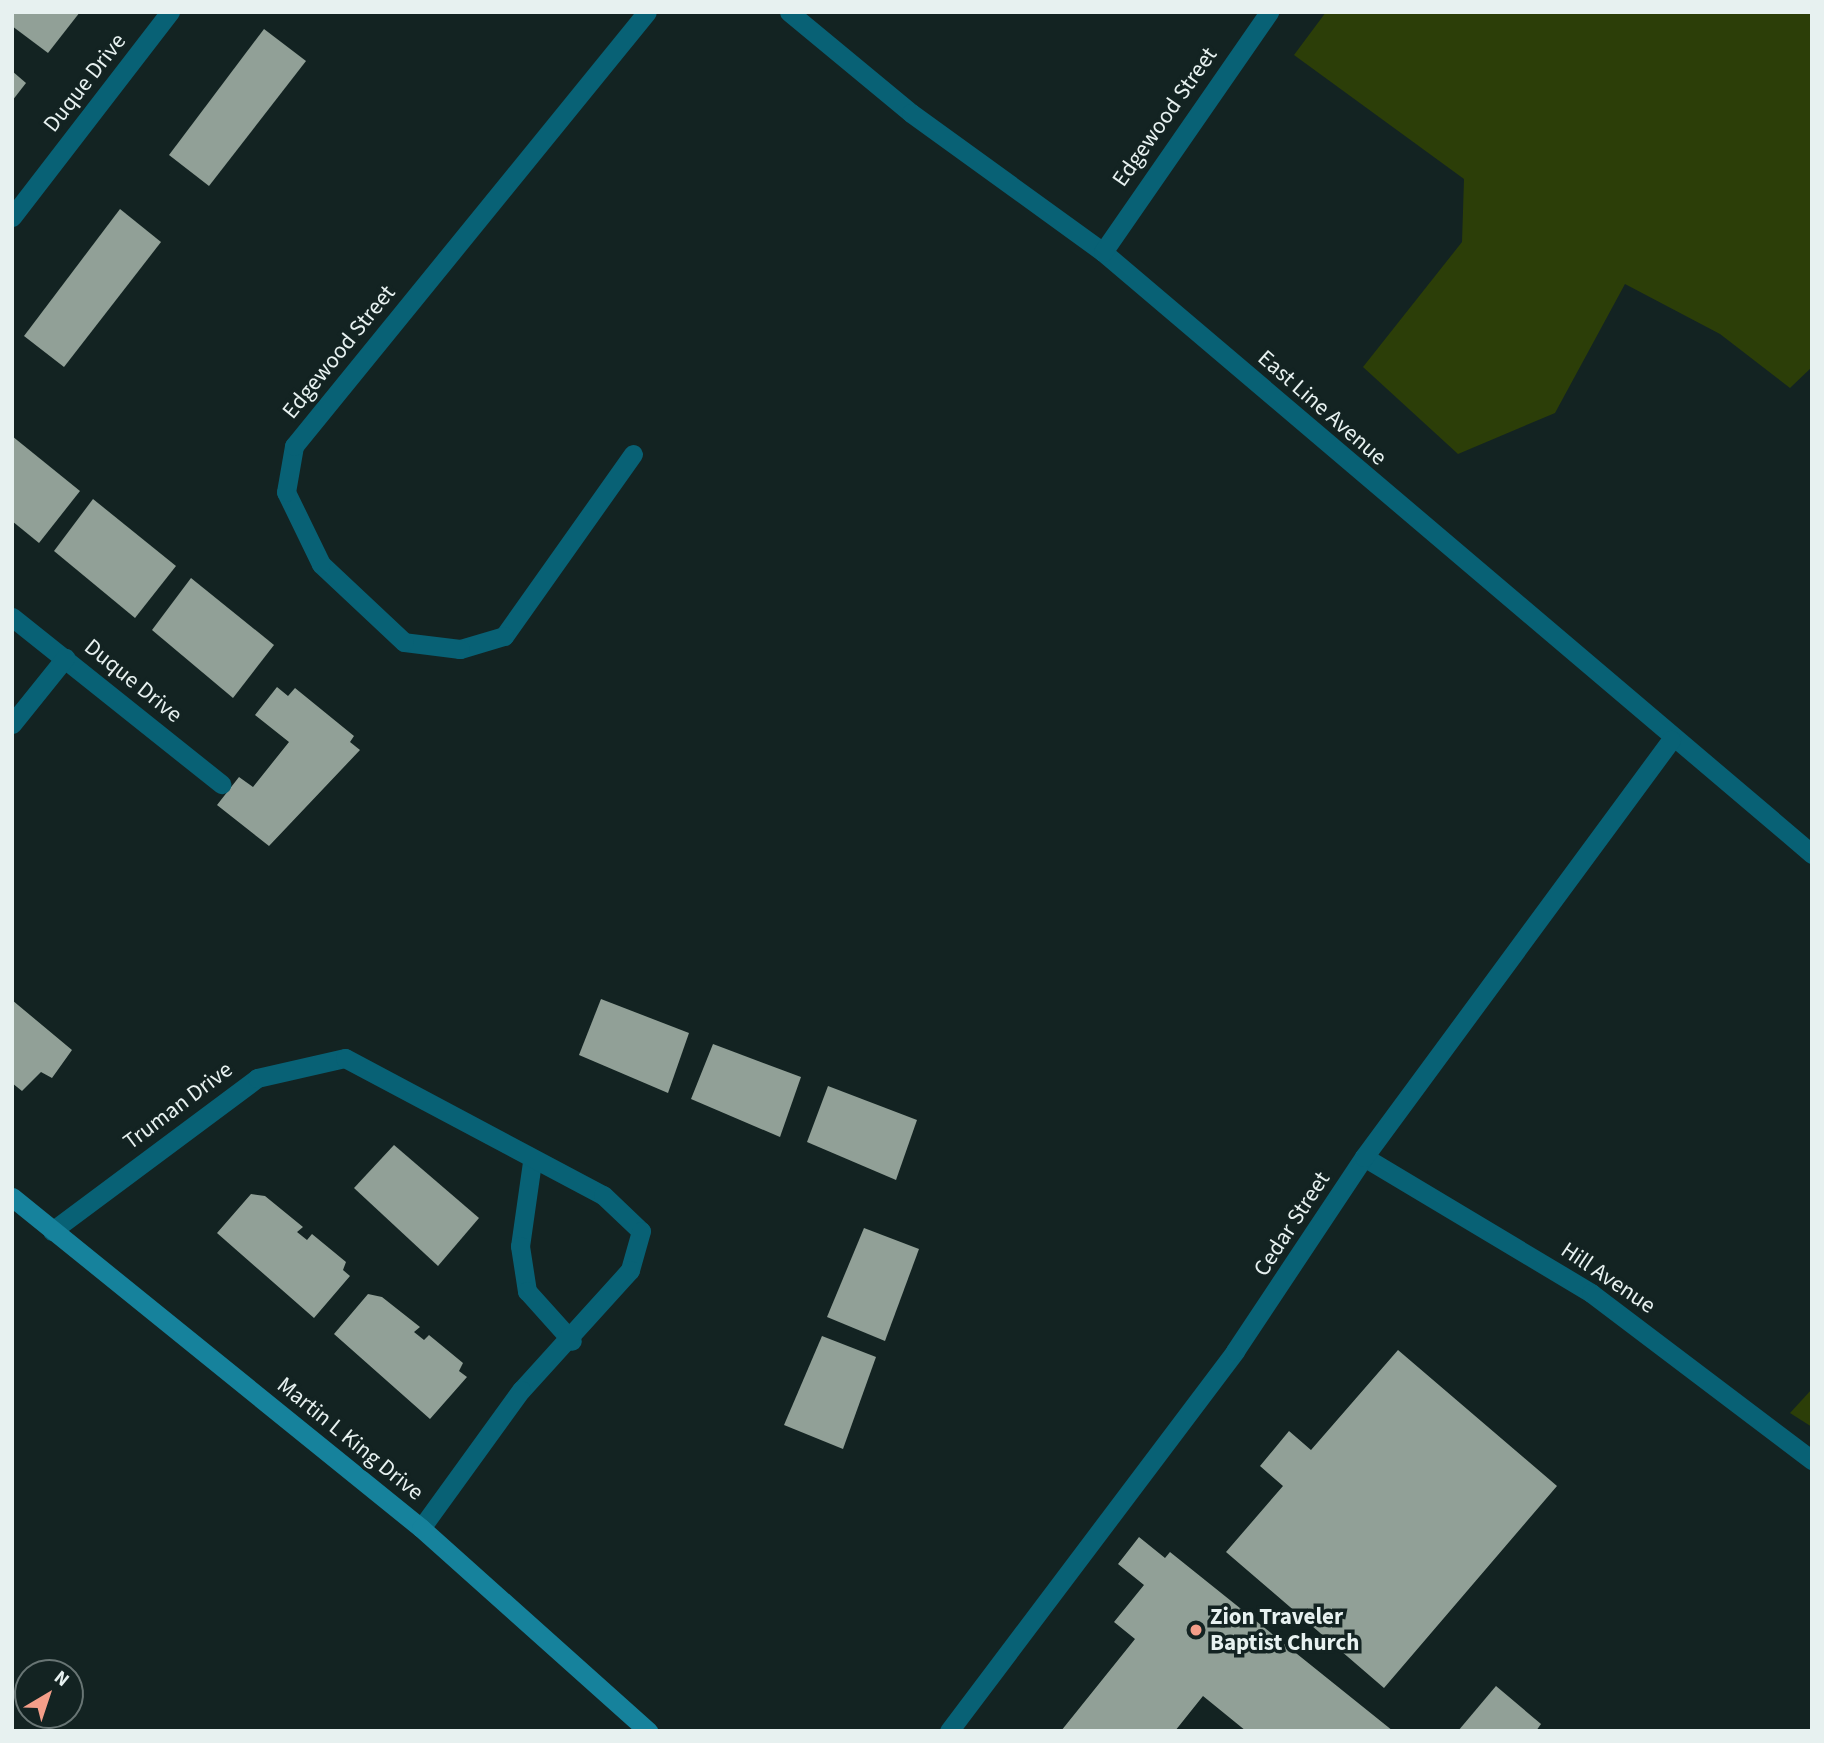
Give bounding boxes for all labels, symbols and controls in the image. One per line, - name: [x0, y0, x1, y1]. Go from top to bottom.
- street label: Duque Drive: [38, 28, 132, 138]
- street label: Edgewood Street: [1107, 42, 1223, 192]
- street label: Edgewood Street: [277, 280, 401, 424]
- street label: East Line Avenue: [1252, 345, 1392, 471]
- street label: Duque Drive: [79, 633, 187, 729]
- street label: Truman Drive: [118, 1056, 238, 1156]
- street label: Cedar Street: [1248, 1167, 1336, 1281]
- street label: Hill Avenue: [1556, 1236, 1660, 1320]
- street label: Martin L King Drive: [271, 1372, 429, 1506]
- place label: Zion Traveler Baptist Church: [1210, 1603, 1359, 1657]
- marker: Zion Traveler Baptist Church: [1188, 1622, 1204, 1638]
- north arrow: [14, 1659, 84, 1729]
- text: N: [48, 1664, 75, 1693]

